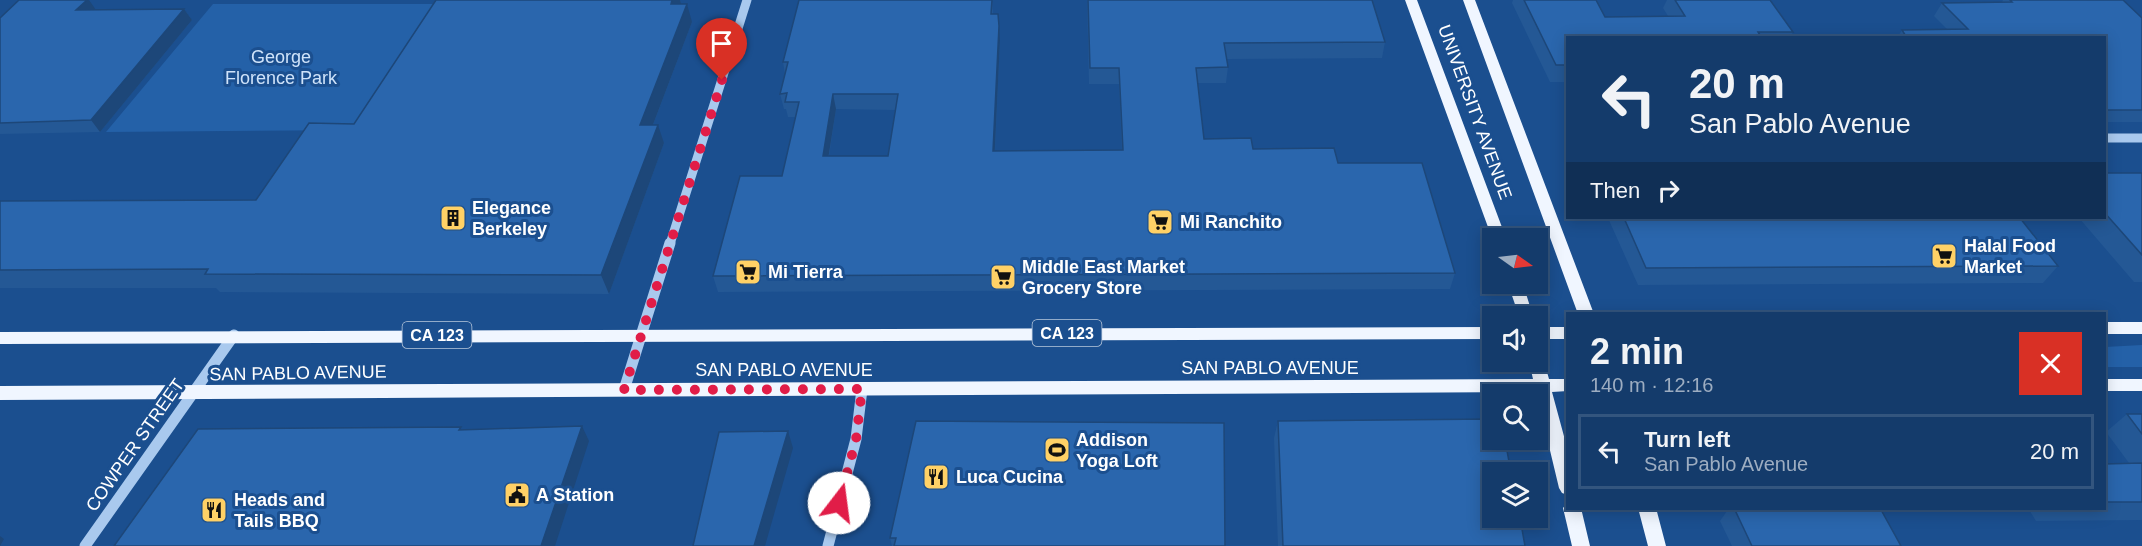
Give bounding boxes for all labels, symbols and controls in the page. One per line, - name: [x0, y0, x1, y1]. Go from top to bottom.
- pin: [696, 18, 747, 80]
- street label: UNIVERSITY AVENUE: [1434, 22, 1516, 202]
- icon: arrive: [705, 27, 738, 60]
- park label: George Florence Park: [225, 47, 338, 88]
- icon: left: [1590, 60, 1668, 138]
- text: 20 m: [1689, 60, 1785, 107]
- text: San Pablo Avenue: [1689, 109, 1911, 139]
- icon: right: [1652, 174, 1685, 207]
- text: Then: [1590, 178, 1640, 203]
- place label: Elegance Berkeley: [472, 198, 551, 239]
- building icon: Elegance Berkeley: [438, 203, 468, 233]
- supermarket icon: Mi Ranchito: [1145, 207, 1175, 237]
- place label: Mi Ranchito: [1180, 212, 1282, 232]
- north arrow: [1482, 228, 1548, 294]
- map controls: [1482, 228, 1548, 528]
- place label: Halal Food Market: [1964, 236, 2056, 277]
- supermarket icon: Halal Food Market: [1929, 241, 1959, 271]
- supermarket icon: Mi Tierra: [733, 257, 763, 287]
- place label: Middle East Market Grocery Store: [1022, 257, 1185, 298]
- place label: Mi Tierra: [768, 262, 844, 282]
- supermarket icon: Middle East Market Grocery Store: [988, 262, 1018, 292]
- button: sound: [1482, 306, 1548, 372]
- road number: CA 123: [1032, 320, 1102, 346]
- road number: CA 123: [402, 322, 472, 348]
- text: 2 min: [1590, 331, 1684, 372]
- button: close: [2019, 332, 2082, 395]
- street label: SAN PABLO AVENUE: [1181, 358, 1359, 378]
- street label: SAN PABLO AVENUE: [695, 360, 873, 380]
- street label: SAN PABLO AVENUE: [209, 361, 387, 385]
- text: 140 m · 12:16: [1590, 374, 1713, 396]
- street label: COWPER STREET: [82, 375, 188, 515]
- button: search: [1482, 384, 1548, 450]
- text: Turn left: [1644, 427, 1730, 452]
- place label: Addison Yoga Loft: [1076, 430, 1158, 471]
- sports icon: Addison Yoga Loft: [1042, 435, 1072, 465]
- icon: left: [1593, 435, 1626, 468]
- text: 20 m: [2030, 439, 2079, 464]
- text: San Pablo Avenue: [1644, 453, 1808, 475]
- restaurant icon: Luca Cucina: [921, 462, 951, 492]
- button: layers: [1482, 462, 1548, 528]
- place label: Luca Cucina: [956, 467, 1064, 487]
- position arrow: [807, 471, 871, 535]
- public building icon: A Station: [502, 480, 532, 510]
- place label: A Station: [536, 485, 614, 505]
- place label: Heads and Tails BBQ: [234, 490, 325, 531]
- restaurant icon: Heads and Tails BBQ: [199, 495, 229, 525]

